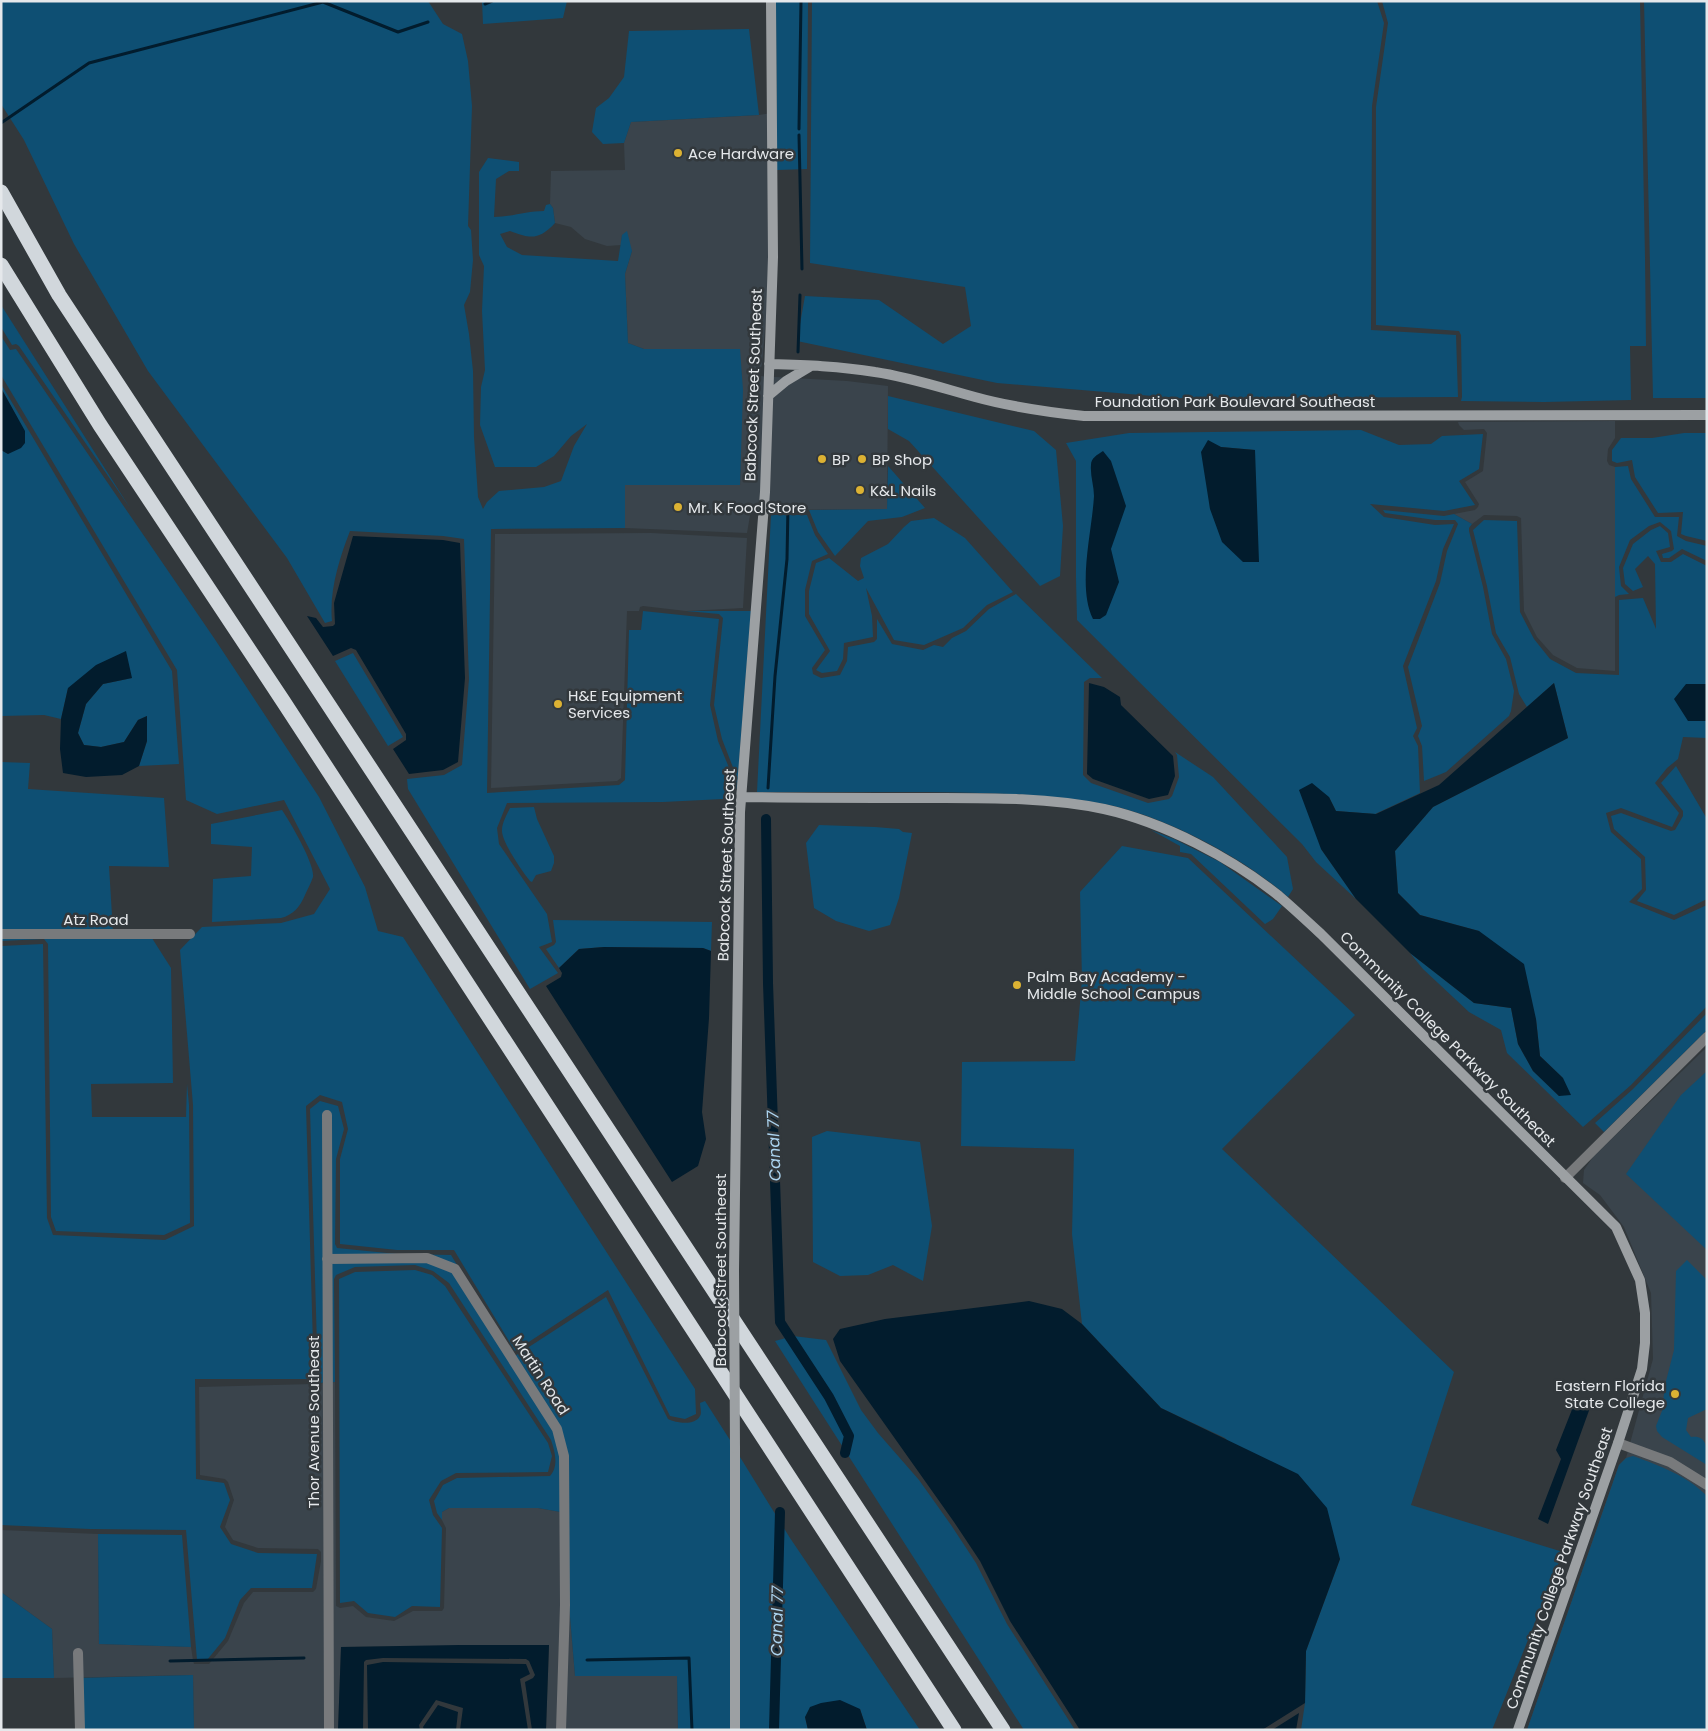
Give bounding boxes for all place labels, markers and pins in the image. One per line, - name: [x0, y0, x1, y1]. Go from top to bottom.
- place label: Ace Hardware: [688, 143, 794, 164]
- marker: Ace Hardware: [672, 147, 684, 159]
- place label: BP: [832, 449, 850, 470]
- place label: BP Shop: [872, 449, 932, 470]
- marker: BP: [816, 453, 828, 465]
- marker: BP Shop: [856, 453, 868, 465]
- place label: K&L Nails: [870, 480, 937, 501]
- marker: K&L Nails: [854, 484, 866, 496]
- place label: Mr. K Food Store: [688, 497, 806, 518]
- marker: Mr. K Food Store: [672, 501, 684, 513]
- place label: H&E Equipment Services: [568, 685, 682, 723]
- marker: H&E Equipment Services: [552, 698, 564, 710]
- place label: Palm Bay Academy - Middle School Campus: [1027, 966, 1200, 1004]
- marker: Palm Bay Academy - Middle School Campus: [1011, 979, 1023, 991]
- place label: Eastern Florida State College: [1555, 1375, 1665, 1413]
- marker: Eastern Florida State College: [1669, 1388, 1681, 1400]

